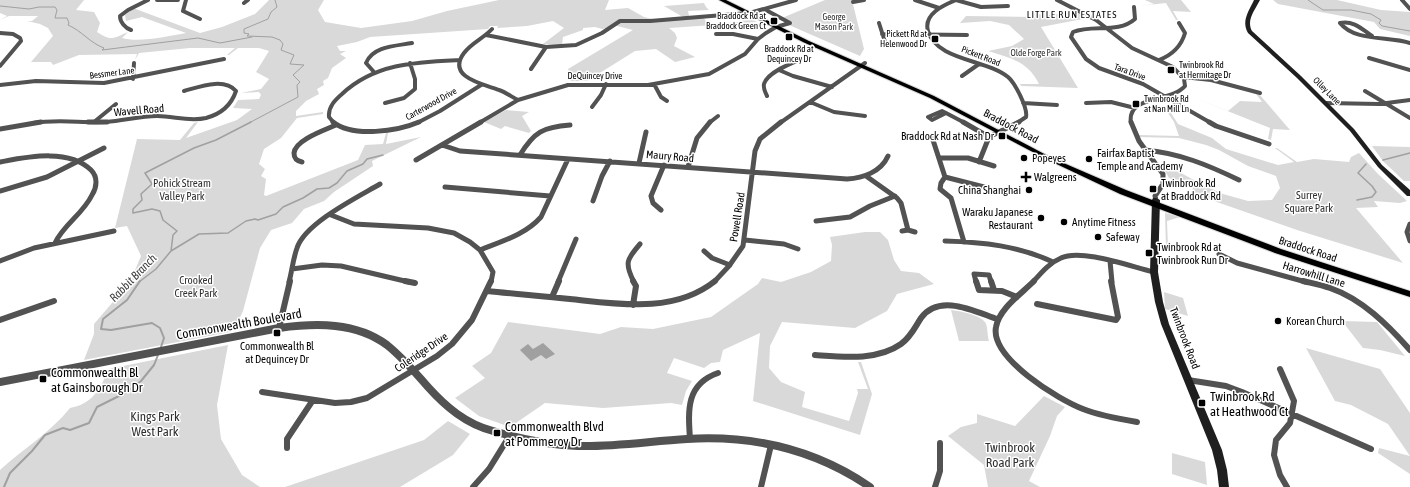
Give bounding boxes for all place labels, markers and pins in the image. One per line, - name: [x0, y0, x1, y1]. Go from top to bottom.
- place label: Braddock Rd at Braddock Green Ct: [706, 11, 766, 31]
- marker: Braddock Rd at Braddock Green Ct: [769, 16, 779, 26]
- place label: Pickett Rd at Helenwood Dr: [880, 29, 927, 49]
- marker: Braddock Rd at Dequincey Dr: [784, 32, 794, 42]
- marker: Pickett Rd at Helenwood Dr: [930, 34, 940, 44]
- place label: Braddock Rd at Dequincey Dr: [765, 44, 814, 64]
- place label: Twinbrook Rd at Hermitage Dr: [1179, 60, 1231, 80]
- marker: Twinbrook Rd at Hermitage Dr: [1166, 65, 1176, 75]
- place label: Twinbrook Rd at Nan Mill Ln: [1144, 94, 1189, 114]
- marker: Twinbrook Rd at Nan Mill Ln: [1131, 99, 1141, 109]
- place label: Braddock Rd at Nash Dr: [901, 130, 995, 142]
- marker: Braddock Rd at Nash Dr: [997, 131, 1007, 141]
- place label: Fairfax Baptist Temple and Academy: [1097, 147, 1183, 172]
- place label: Popeyes: [1032, 152, 1066, 164]
- marker: Popeyes: [1019, 153, 1029, 163]
- marker: Fairfax Baptist Temple and Academy: [1084, 154, 1094, 164]
- place label: Walgreens: [1034, 171, 1077, 183]
- marker: Walgreens: [1021, 172, 1031, 182]
- place label: Twinbrook Rd at Braddock Rd: [1161, 177, 1221, 202]
- place label: China Shanghai: [958, 184, 1021, 196]
- marker: Twinbrook Rd at Braddock Rd: [1148, 184, 1158, 194]
- marker: China Shanghai: [1024, 185, 1034, 195]
- place label: Waraku Japanese Restaurant: [962, 206, 1033, 231]
- marker: Waraku Japanese Restaurant: [1036, 213, 1046, 223]
- place label: Anytime Fitness: [1072, 216, 1136, 228]
- marker: Anytime Fitness: [1059, 217, 1069, 227]
- place label: Safeway: [1106, 231, 1140, 243]
- marker: Safeway: [1093, 232, 1103, 242]
- place label: Twinbrook Rd at Twinbrook Run Dr: [1157, 241, 1229, 266]
- marker: Twinbrook Rd at Twinbrook Run Dr: [1144, 248, 1154, 258]
- place label: Korean Church: [1286, 315, 1345, 327]
- marker: Korean Church: [1273, 316, 1283, 326]
- marker: Commonwealth Bl at Dequincey Dr: [272, 328, 282, 338]
- place label: Commonwealth Bl at Dequincey Dr: [240, 340, 314, 365]
- place label: Commonwealth Bl at Gainsborough Dr: [51, 365, 143, 395]
- marker: Commonwealth Bl at Gainsborough Dr: [38, 374, 48, 384]
- place label: Twinbrook Rd at Heathwood Ct: [1210, 389, 1289, 419]
- marker: Twinbrook Rd at Heathwood Ct: [1197, 398, 1207, 408]
- place label: Commonwealth Blvd at Pommeroy Dr: [505, 419, 604, 449]
- marker: Commonwealth Blvd at Pommeroy Dr: [492, 428, 502, 438]

